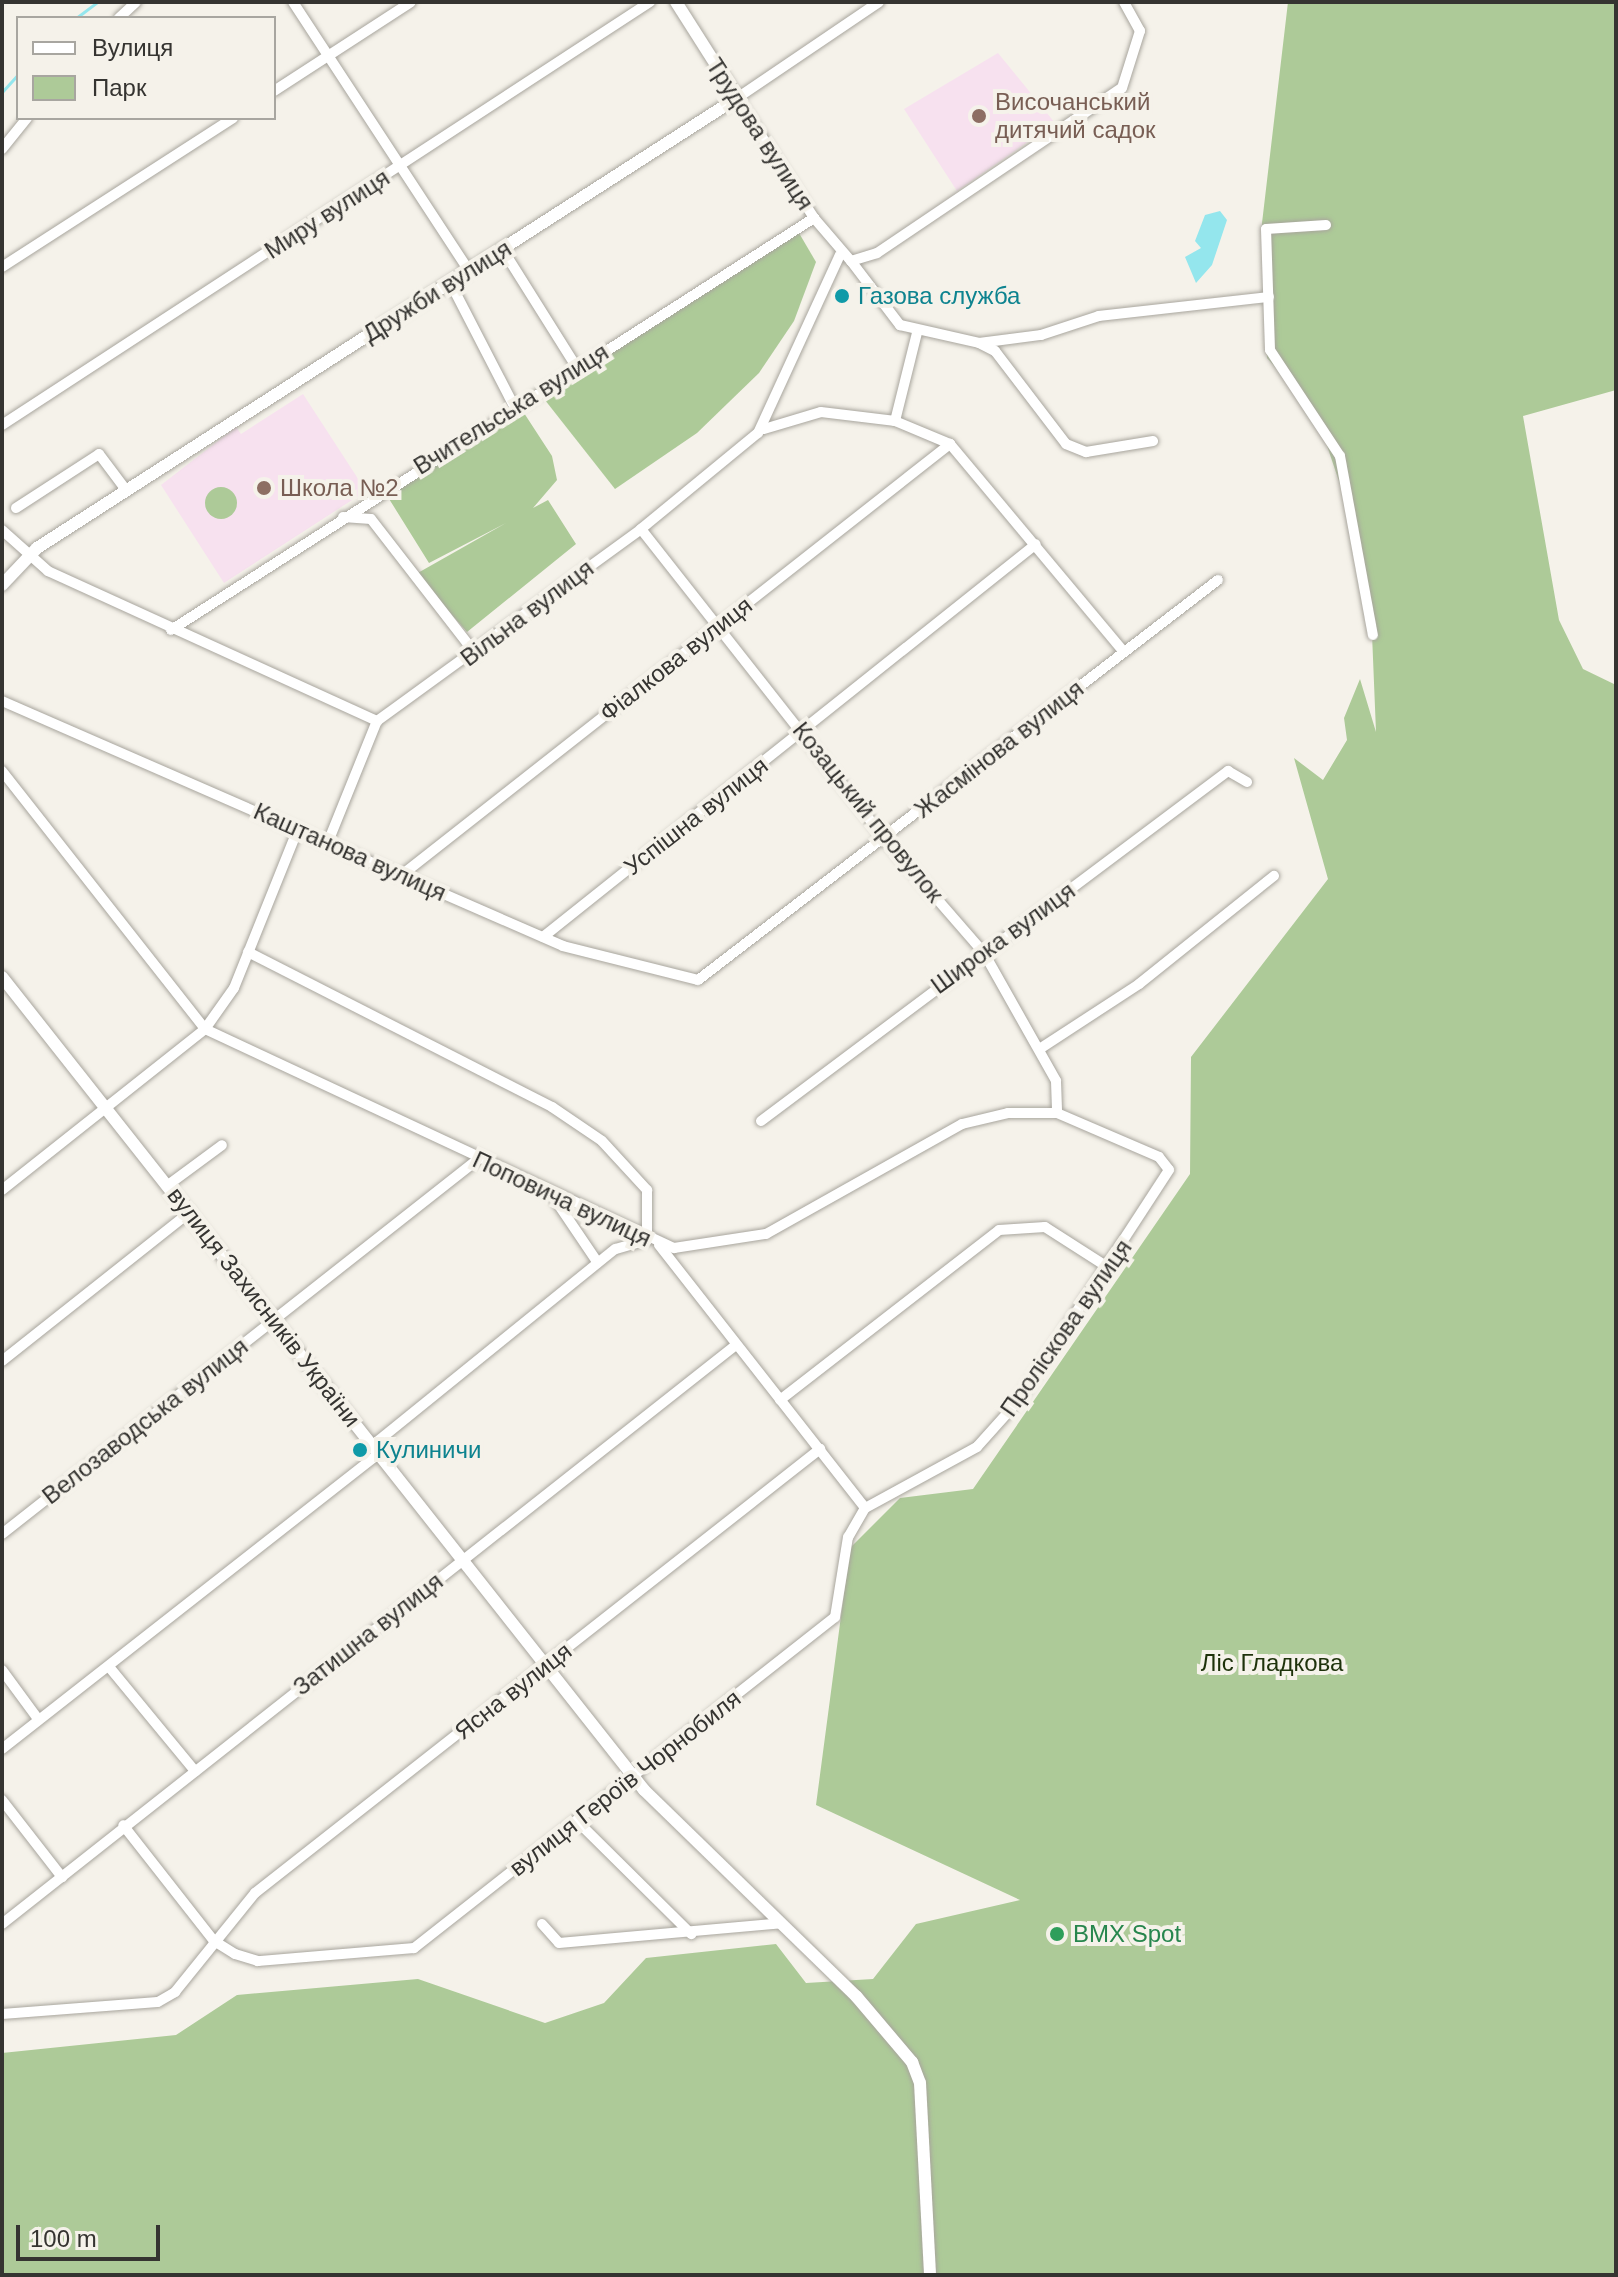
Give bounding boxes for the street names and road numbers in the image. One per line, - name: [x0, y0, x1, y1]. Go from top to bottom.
- street label: Трудова вулиця: [700, 53, 820, 215]
- street label: Миру вулиця: [259, 163, 395, 265]
- street label: Дружби вулиця: [357, 234, 517, 348]
- street label: Вчительська вулиця: [408, 337, 614, 481]
- street label: Вільна вулиця: [455, 554, 599, 672]
- street label: Фіалкова вулиця: [594, 591, 758, 727]
- street label: Жасмінова вулиця: [909, 674, 1089, 824]
- street label: Козацький провулок: [787, 716, 949, 908]
- street label: Успішна вулиця: [618, 751, 774, 881]
- street label: Каштанова вулиця: [249, 797, 451, 907]
- street label: Широка вулиця: [925, 876, 1081, 1000]
- street label: Поповича вулиця: [468, 1145, 656, 1253]
- street label: вулиця Захисників України: [161, 1181, 367, 1433]
- street label: Проліскова вулиця: [994, 1234, 1138, 1422]
- street label: Велозаводська вулиця: [36, 1332, 254, 1510]
- street label: Затишна вулиця: [287, 1567, 449, 1701]
- street label: Ясна вулиця: [449, 1636, 577, 1746]
- street label: вулиця Героїв Чорнобиля: [504, 1684, 746, 1882]

